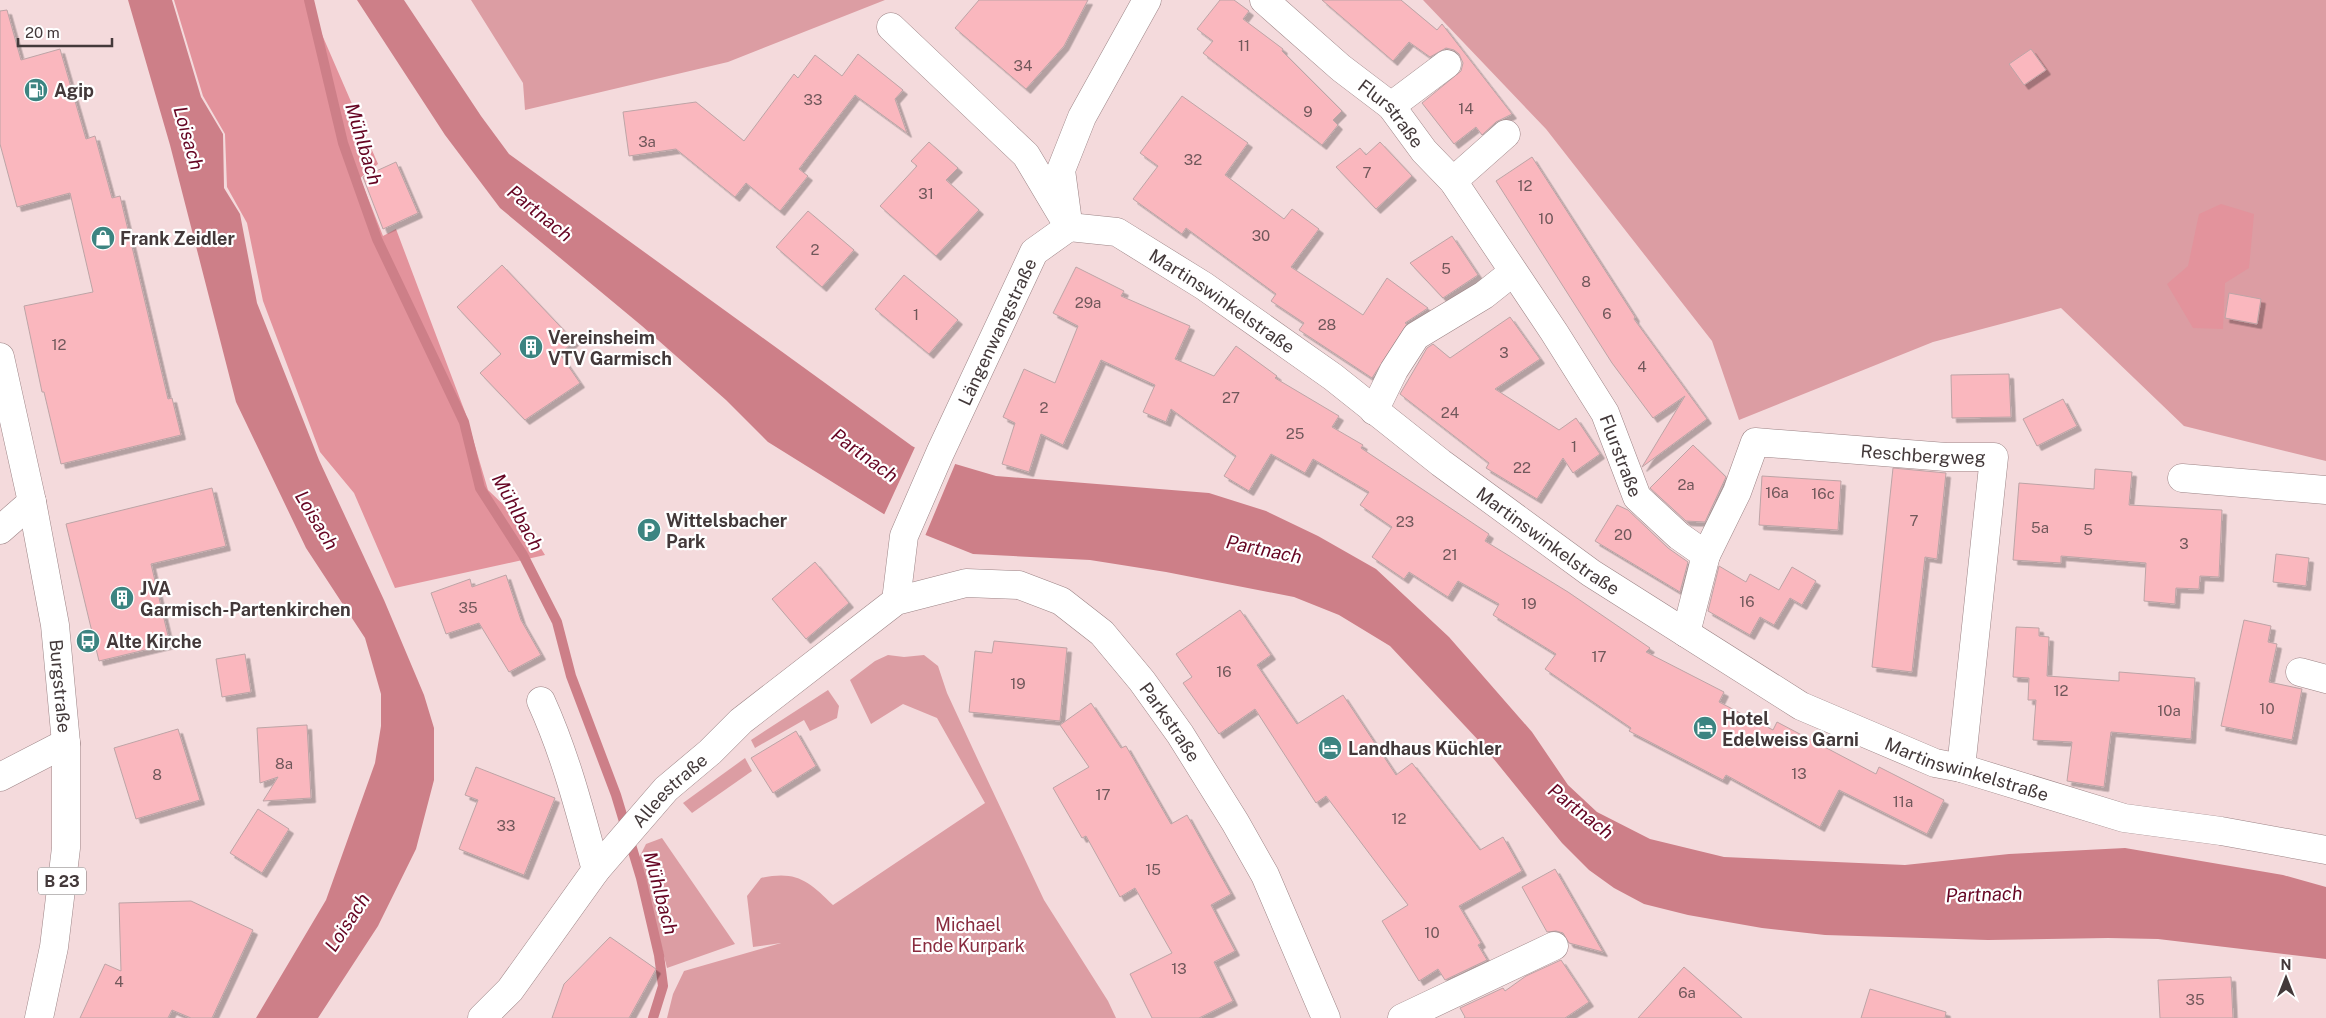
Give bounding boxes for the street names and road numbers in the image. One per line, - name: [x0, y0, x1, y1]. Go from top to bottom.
- street label: Flurstraße: [1354, 75, 1428, 152]
- street label: Martinswinkelstraße: [1146, 244, 1299, 357]
- street label: Längenwangstraße: [953, 255, 1040, 409]
- street label: Flurstraße: [1596, 411, 1646, 500]
- street label: Reschbergweg: [1860, 440, 1986, 468]
- street label: Martinswinkelstraße: [1473, 482, 1624, 599]
- street label: Burgstraße: [46, 638, 76, 734]
- street label: Parkstraße: [1136, 678, 1205, 765]
- street label: Martinswinkelstraße: [1882, 732, 2051, 805]
- street label: Alleestraße: [628, 749, 711, 831]
- road number: B 23: [38, 868, 86, 894]

